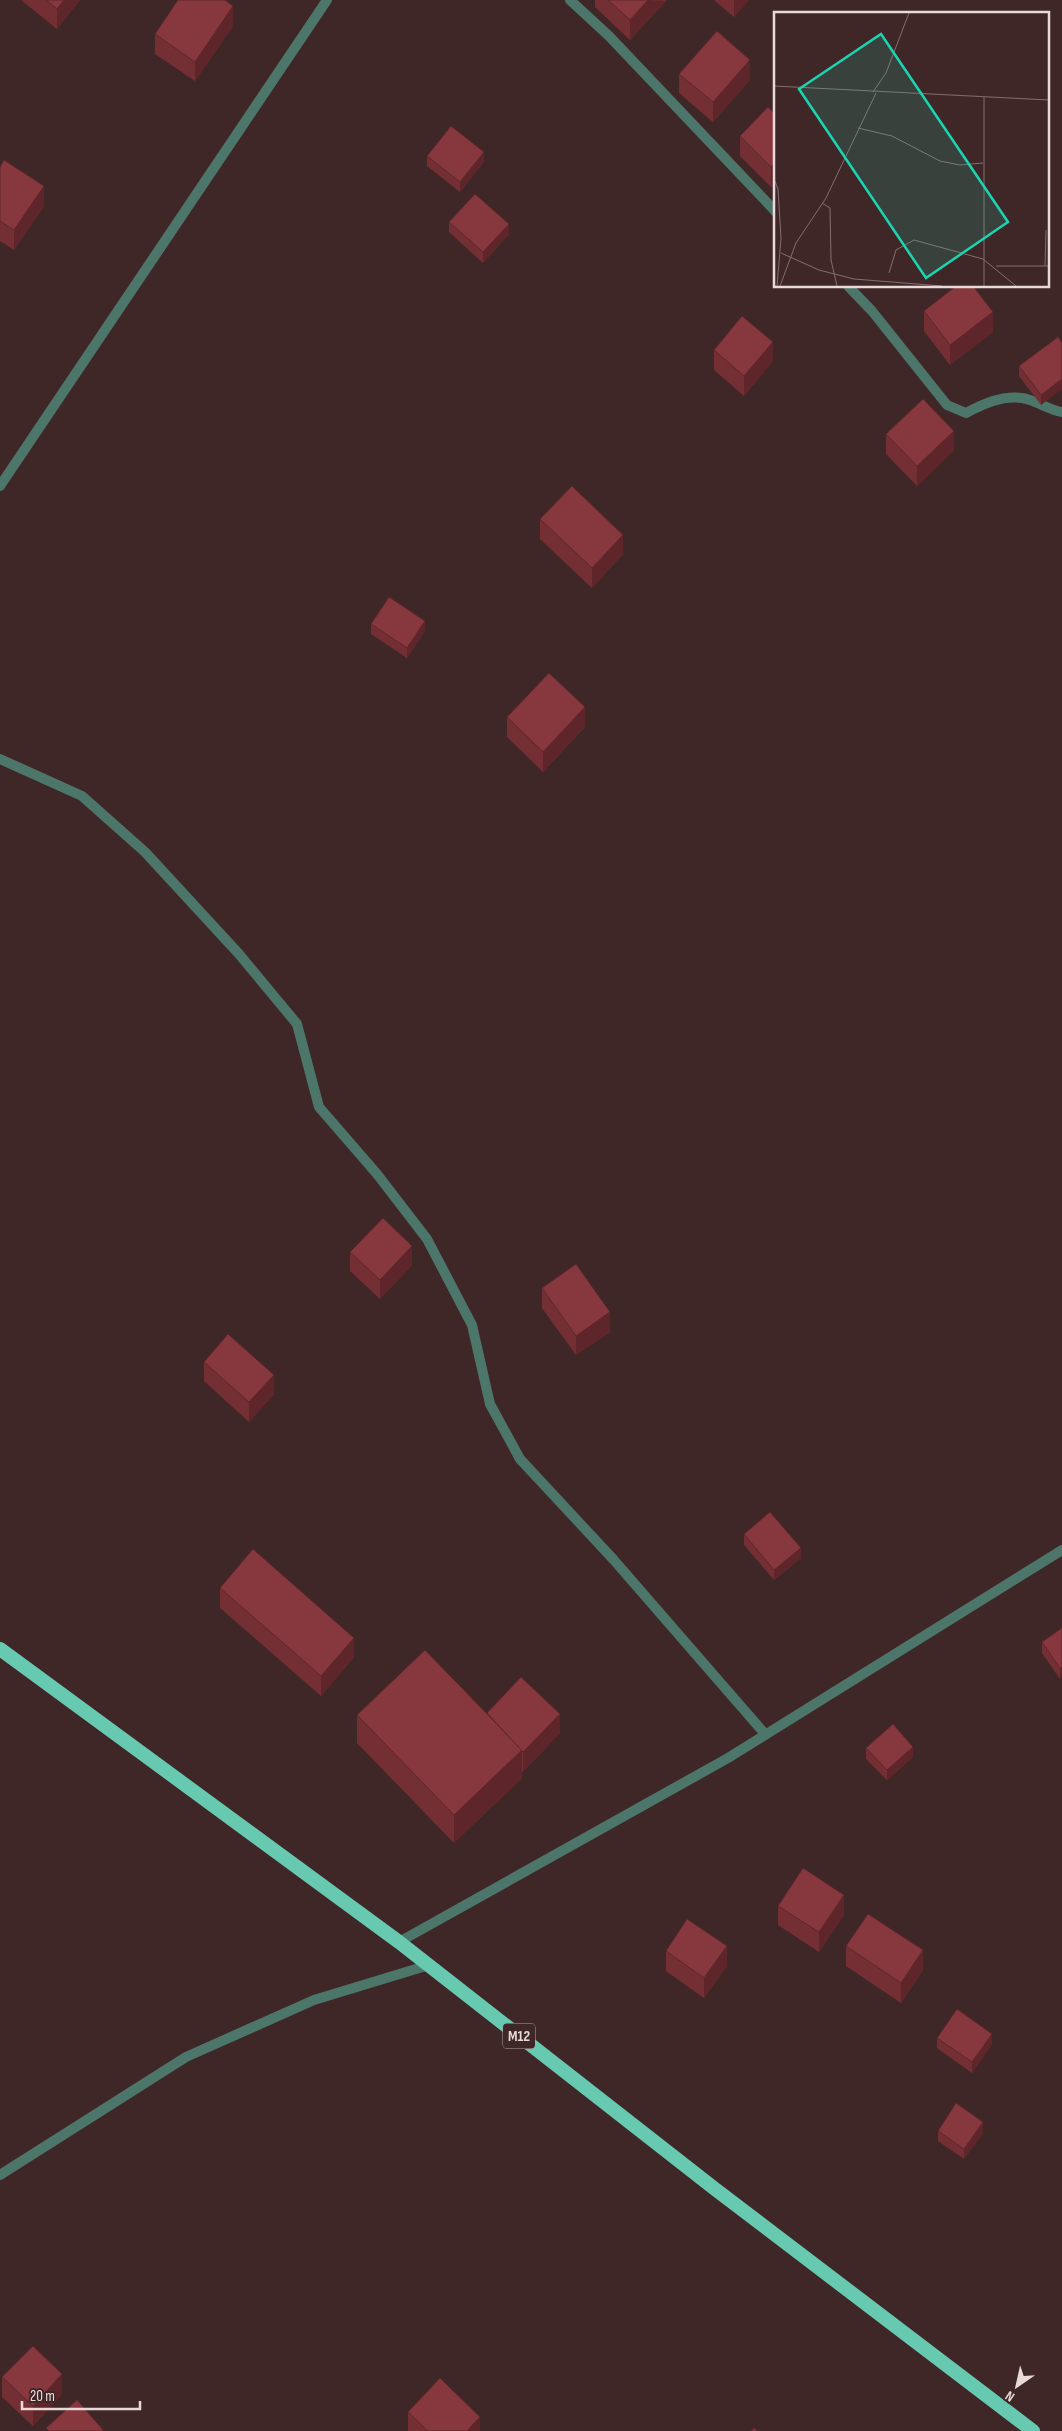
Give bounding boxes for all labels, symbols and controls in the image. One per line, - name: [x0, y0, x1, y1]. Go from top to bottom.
- inset map: [774, 12, 1050, 288]
- road number: M12: [503, 2024, 535, 2048]
- north arrow: [992, 2361, 1042, 2411]
- scale bar: [22, 2378, 140, 2410]
- text: 20 m: [30, 2387, 55, 2406]
- text: N: [1002, 2387, 1018, 2406]

